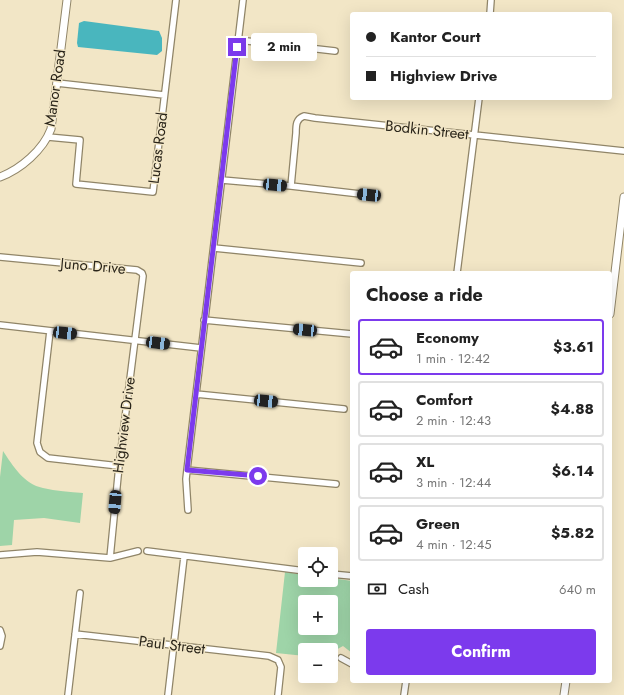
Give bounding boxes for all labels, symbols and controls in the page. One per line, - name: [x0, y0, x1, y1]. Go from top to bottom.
- text: Kantor Court: [390, 26, 480, 48]
- callout: 2 min: [251, 33, 317, 61]
- text: 2 min: [267, 37, 301, 56]
- route end: [228, 38, 246, 56]
- street label: Manor Road: [39, 48, 71, 128]
- text: Highview Drive: [390, 65, 497, 87]
- street label: Lucas Road: [143, 111, 173, 185]
- street label: Bodkin Street: [384, 115, 470, 145]
- car: [263, 178, 287, 192]
- car: [356, 188, 382, 202]
- street label: Juno Drive: [57, 252, 127, 280]
- text: Choose a ride: [366, 282, 483, 308]
- car: [293, 323, 317, 337]
- car: [52, 326, 78, 340]
- text: Economy: [416, 327, 479, 349]
- icon: car: [368, 329, 404, 365]
- car: [145, 336, 171, 350]
- text: $3.61: [553, 336, 594, 358]
- text: 1 min · 12:42: [416, 349, 490, 368]
- street label: Highview Drive: [107, 375, 141, 474]
- text: Comfort: [416, 389, 473, 411]
- icon: car: [368, 391, 404, 427]
- car: [253, 394, 279, 408]
- text: $4.88: [551, 398, 594, 420]
- text: 2 min · 12:43: [416, 411, 491, 430]
- text: XL: [416, 451, 434, 473]
- icon: car: [368, 453, 404, 489]
- text: $6.14: [552, 460, 594, 482]
- route start: [249, 467, 267, 485]
- text: 3 min · 12:44: [416, 473, 491, 492]
- car: [108, 490, 122, 514]
- text: Green: [416, 513, 460, 535]
- icon: car: [368, 515, 404, 551]
- text: $5.82: [551, 522, 594, 544]
- text: 4 min · 12:45: [416, 535, 492, 554]
- map controls: [298, 547, 338, 683]
- button: locate: [298, 547, 338, 587]
- icon: cash: [366, 578, 388, 600]
- text: Cash: [398, 578, 429, 600]
- text: 640 m: [559, 580, 596, 599]
- button: +: [298, 595, 338, 635]
- button: Confirm: [366, 629, 596, 675]
- street label: Paul Street: [138, 630, 207, 660]
- button: −: [298, 643, 338, 683]

